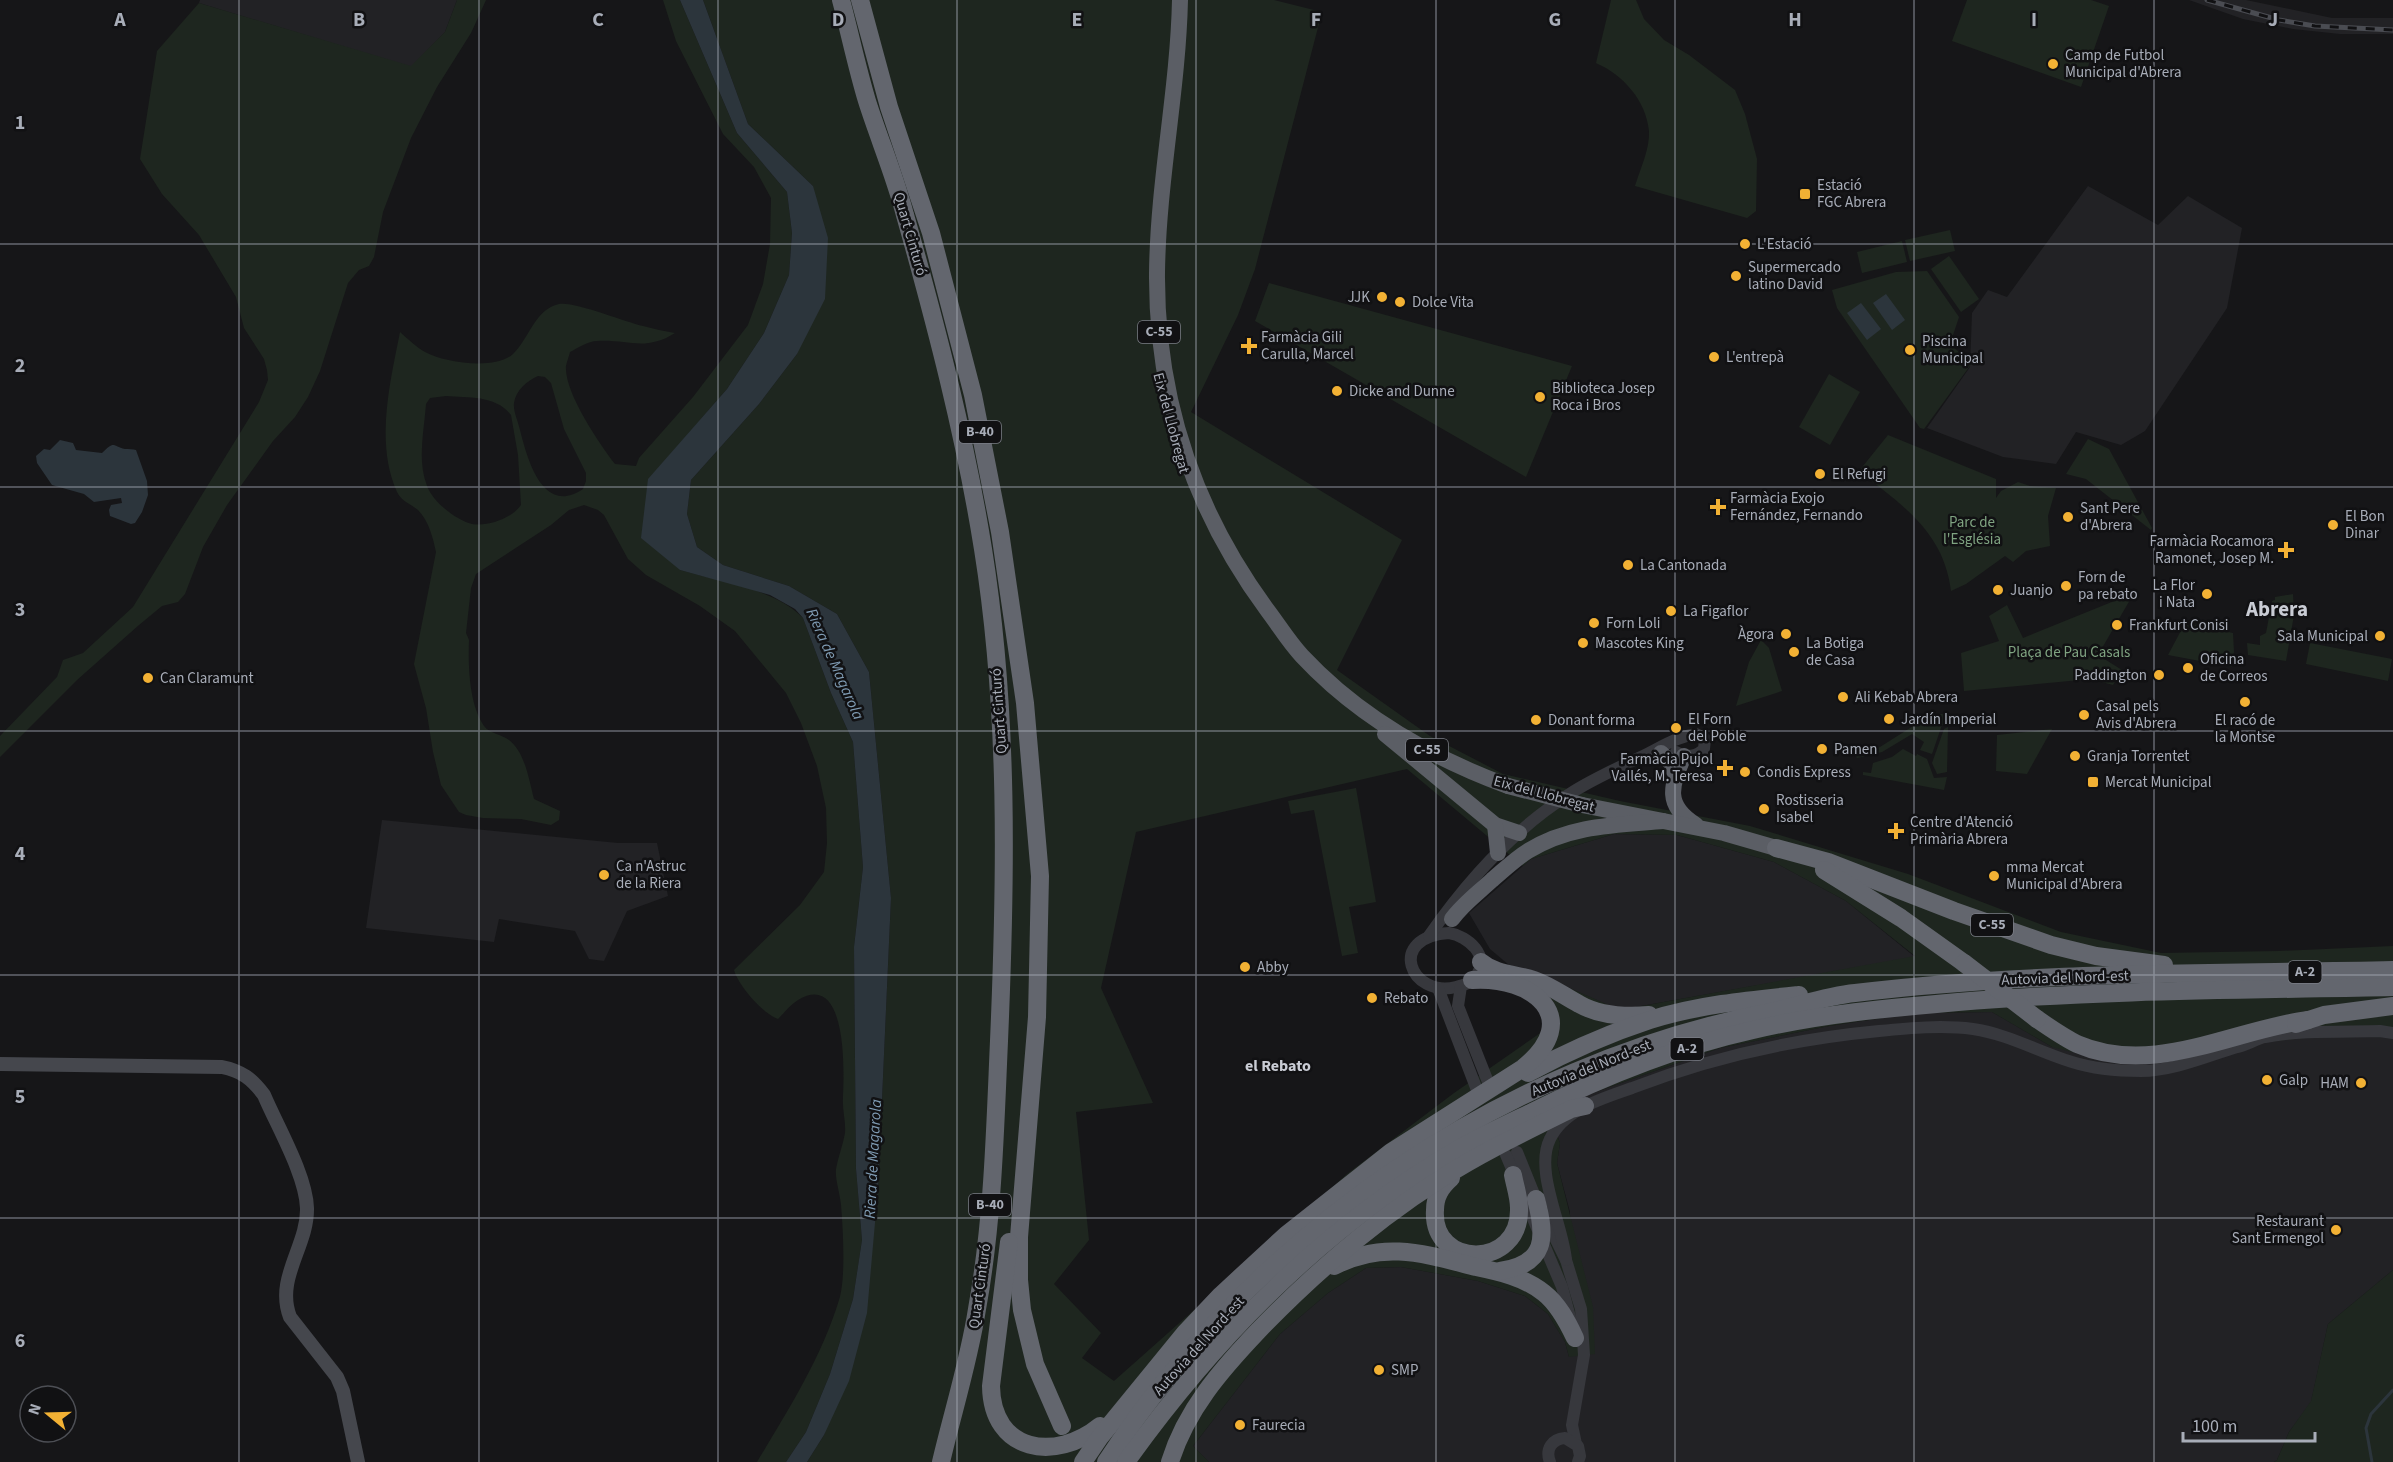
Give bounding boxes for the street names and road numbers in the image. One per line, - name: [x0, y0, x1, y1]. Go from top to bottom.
- street label: Quart Cinturó: [888, 190, 932, 278]
- road number: C-55: [1138, 321, 1180, 343]
- street label: Eix del Llobregat: [1147, 370, 1195, 476]
- road number: B-40: [959, 421, 1001, 443]
- street label: Quart Cinturó: [986, 667, 1012, 755]
- road number: C-55: [1406, 739, 1448, 761]
- street label: Eix del Llobregat: [1491, 770, 1597, 818]
- road number: C-55: [1971, 914, 2013, 936]
- road number: A-2: [2288, 961, 2322, 983]
- street label: Autovia del Nord-est: [2001, 965, 2129, 991]
- street label: Autovia del Nord-est: [1528, 1034, 1654, 1102]
- road number: A-2: [1670, 1038, 1704, 1060]
- road number: B-40: [969, 1194, 1011, 1216]
- street label: Quart Cinturó: [964, 1242, 996, 1330]
- street label: Autovia del Nord-est: [1149, 1292, 1249, 1400]

